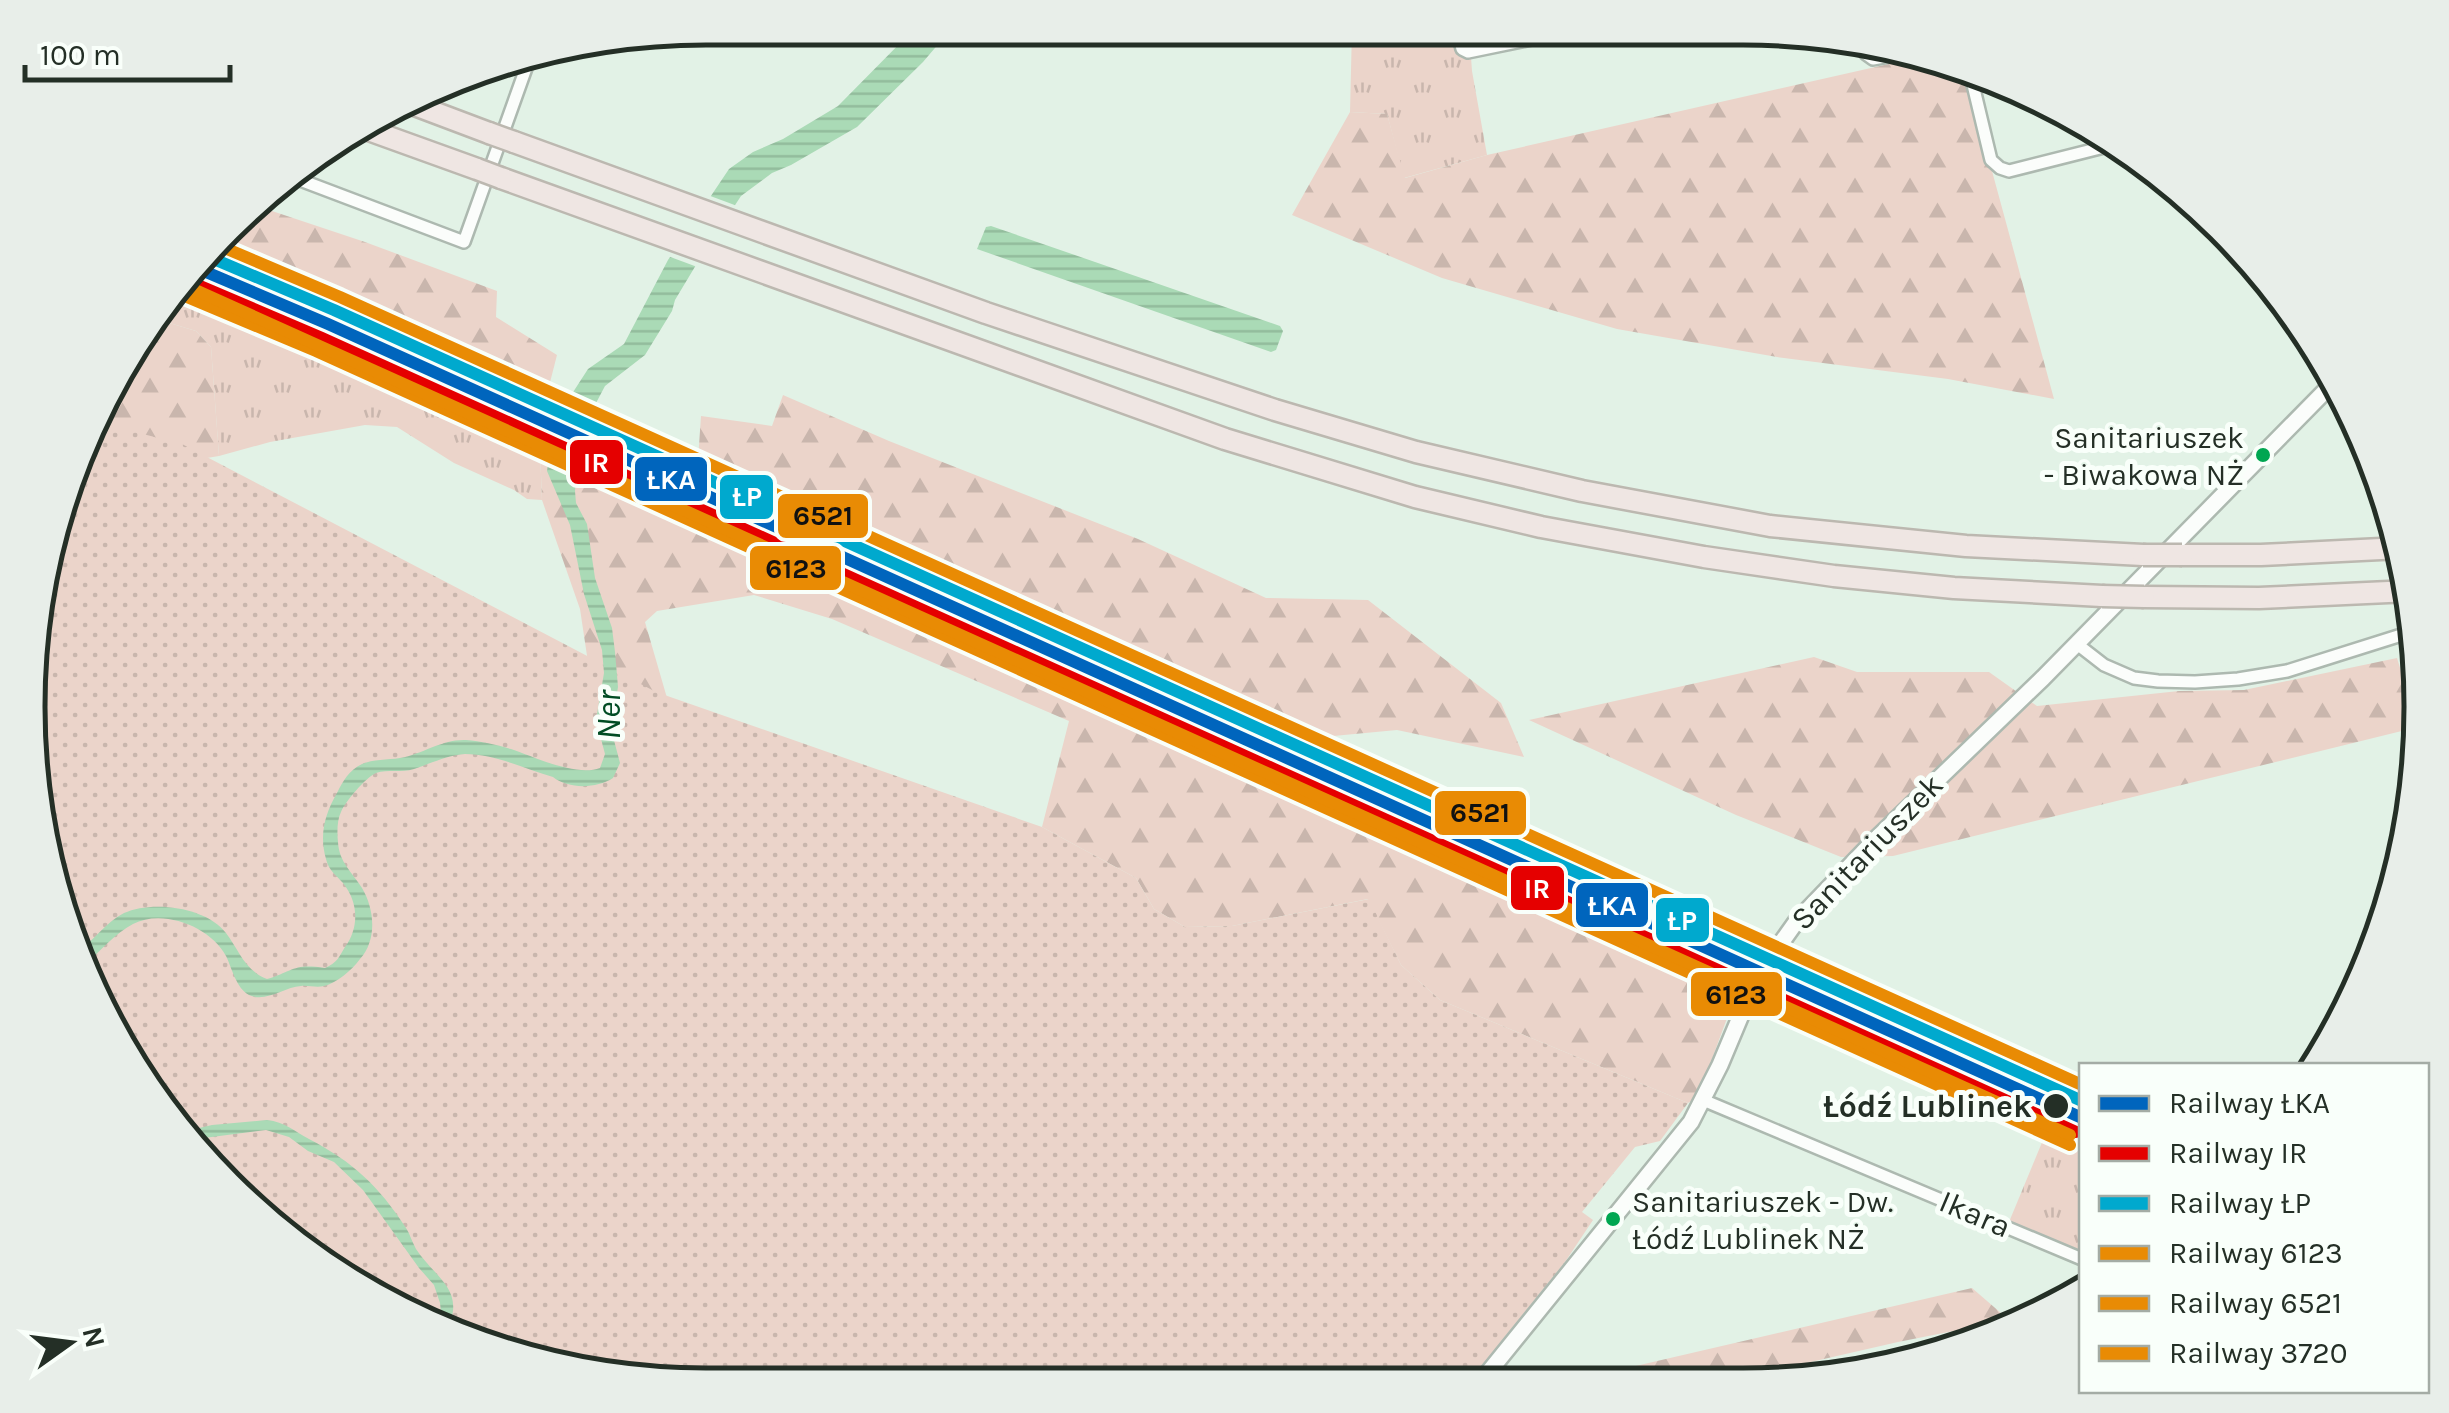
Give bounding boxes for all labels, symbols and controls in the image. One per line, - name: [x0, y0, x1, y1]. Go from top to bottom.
- scale bar: [25, 20, 230, 82]
- text: 100 m: [40, 37, 121, 73]
- place label: Sanitariuszek - Biwakowa NŻ: [2044, 420, 2244, 493]
- line badge: IR: [568, 438, 625, 486]
- marker: Sanitariuszek - Biwakowa NŻ: [2253, 445, 2273, 465]
- text: IR: [583, 446, 609, 479]
- line badge: ŁKA: [633, 455, 709, 503]
- text: ŁKA: [646, 463, 696, 496]
- line badge: ŁP: [718, 473, 775, 521]
- text: ŁP: [732, 480, 762, 513]
- line badge: 6521: [776, 492, 870, 540]
- text: 6521: [793, 499, 853, 532]
- line badge: 6123: [748, 544, 843, 592]
- text: 6123: [765, 552, 827, 585]
- water label: Ner: [588, 689, 629, 740]
- street label: Sanitariuszek: [1783, 766, 1951, 938]
- line badge: 6521: [1433, 789, 1528, 837]
- text: 6521: [1450, 796, 1510, 829]
- line badge: IR: [1509, 864, 1566, 912]
- text: IR: [1524, 872, 1550, 905]
- line badge: ŁKA: [1574, 881, 1650, 929]
- text: ŁKA: [1587, 889, 1637, 922]
- line badge: ŁP: [1654, 896, 1711, 944]
- text: ŁP: [1667, 904, 1697, 937]
- line badge: 6123: [1689, 970, 1784, 1018]
- text: 6123: [1705, 978, 1767, 1011]
- legend: [2079, 1063, 2429, 1393]
- text: Railway ŁKA: [2169, 1085, 2330, 1121]
- place label: Łódź Lublinek: [1823, 1088, 2032, 1125]
- marker: Łódź Lublinek: [2041, 1091, 2071, 1121]
- text: Railway IR: [2169, 1135, 2307, 1171]
- street label: Ikara: [1934, 1183, 2016, 1245]
- place label: Sanitariuszek - Dw. Łódź Lublinek NŻ: [1632, 1184, 1893, 1257]
- text: Railway ŁP: [2169, 1185, 2311, 1221]
- marker: Sanitariuszek - Dw. Łódź Lublinek NŻ: [1603, 1209, 1623, 1229]
- text: Railway 6123: [2169, 1235, 2343, 1271]
- text: Railway 6521: [2169, 1285, 2342, 1321]
- north arrow: [20, 1293, 120, 1393]
- text: N: [75, 1323, 112, 1351]
- text: Railway 3720: [2169, 1335, 2348, 1371]

